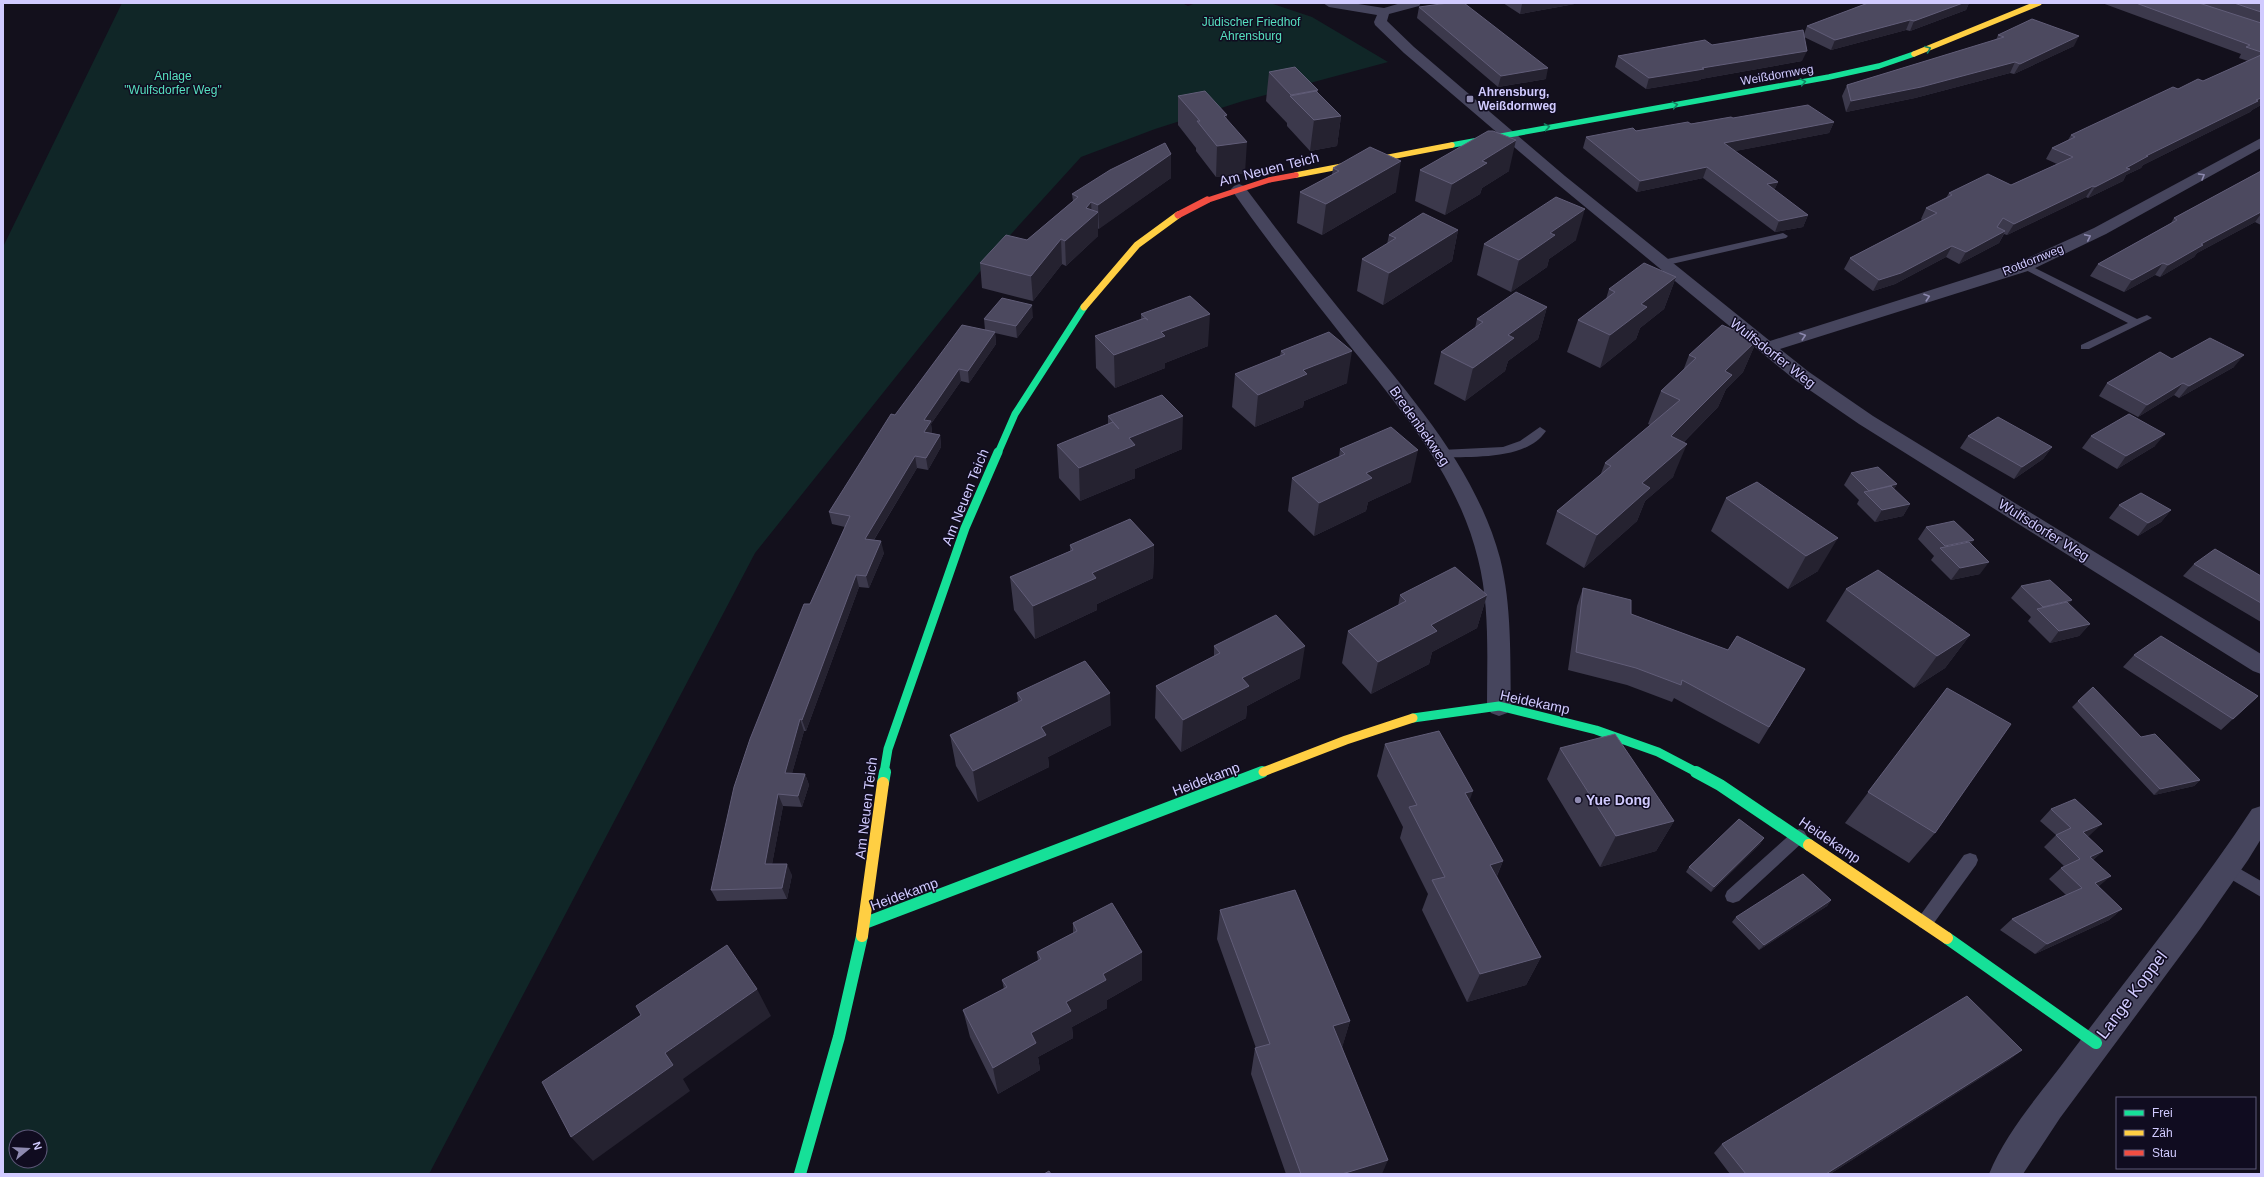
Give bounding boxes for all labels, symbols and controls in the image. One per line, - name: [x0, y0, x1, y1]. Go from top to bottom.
- park label: Jüdischer Friedhof Ahrensburg: [1202, 15, 1301, 43]
- one-way arrow: [1924, 46, 1932, 54]
- street label: Weißdornweg: [1739, 62, 1815, 88]
- park label: Anlage "Wulfsdorfer Weg": [124, 69, 222, 97]
- one-way arrow: [1800, 78, 1806, 87]
- place label: Ahrensburg, Weißdornweg: [1478, 85, 1556, 113]
- marker: Ahrensburg, Weißdornweg: [1465, 94, 1475, 104]
- one-way arrow: [1672, 101, 1678, 109]
- one-way arrow: [1544, 123, 1550, 132]
- street label: Am Neuen Teich: [1217, 149, 1321, 189]
- one-way arrow: [2198, 173, 2205, 180]
- one-way arrow: [2083, 234, 2091, 242]
- street label: Rotdornweg: [2000, 241, 2066, 279]
- one-way arrow: [1923, 293, 1930, 302]
- street label: Wulfsdorfer Weg: [1727, 315, 1819, 391]
- one-way arrow: [1799, 332, 1806, 341]
- street label: Bredenbekweg: [1387, 383, 1453, 469]
- street label: Am Neuen Teich: [938, 446, 992, 548]
- street label: Wulfsdorfer Weg: [1996, 496, 2092, 564]
- street label: Heidekamp: [1499, 687, 1571, 717]
- street label: Am Neuen Teich: [852, 756, 880, 860]
- street label: Heidekamp: [1170, 759, 1242, 799]
- place label: Yue Dong: [1586, 792, 1651, 808]
- marker: Yue Dong: [1573, 795, 1583, 805]
- street label: Heidekamp: [1796, 814, 1864, 867]
- street label: Heidekamp: [868, 874, 940, 914]
- street label: Lange Koppel: [2093, 947, 2171, 1043]
- legend: [2116, 1097, 2256, 1169]
- text: Frei: [2152, 1106, 2173, 1120]
- text: Zäh: [2152, 1126, 2173, 1140]
- north arrow: [8, 1129, 48, 1169]
- text: N: [31, 1140, 44, 1152]
- text: Stau: [2152, 1146, 2177, 1160]

